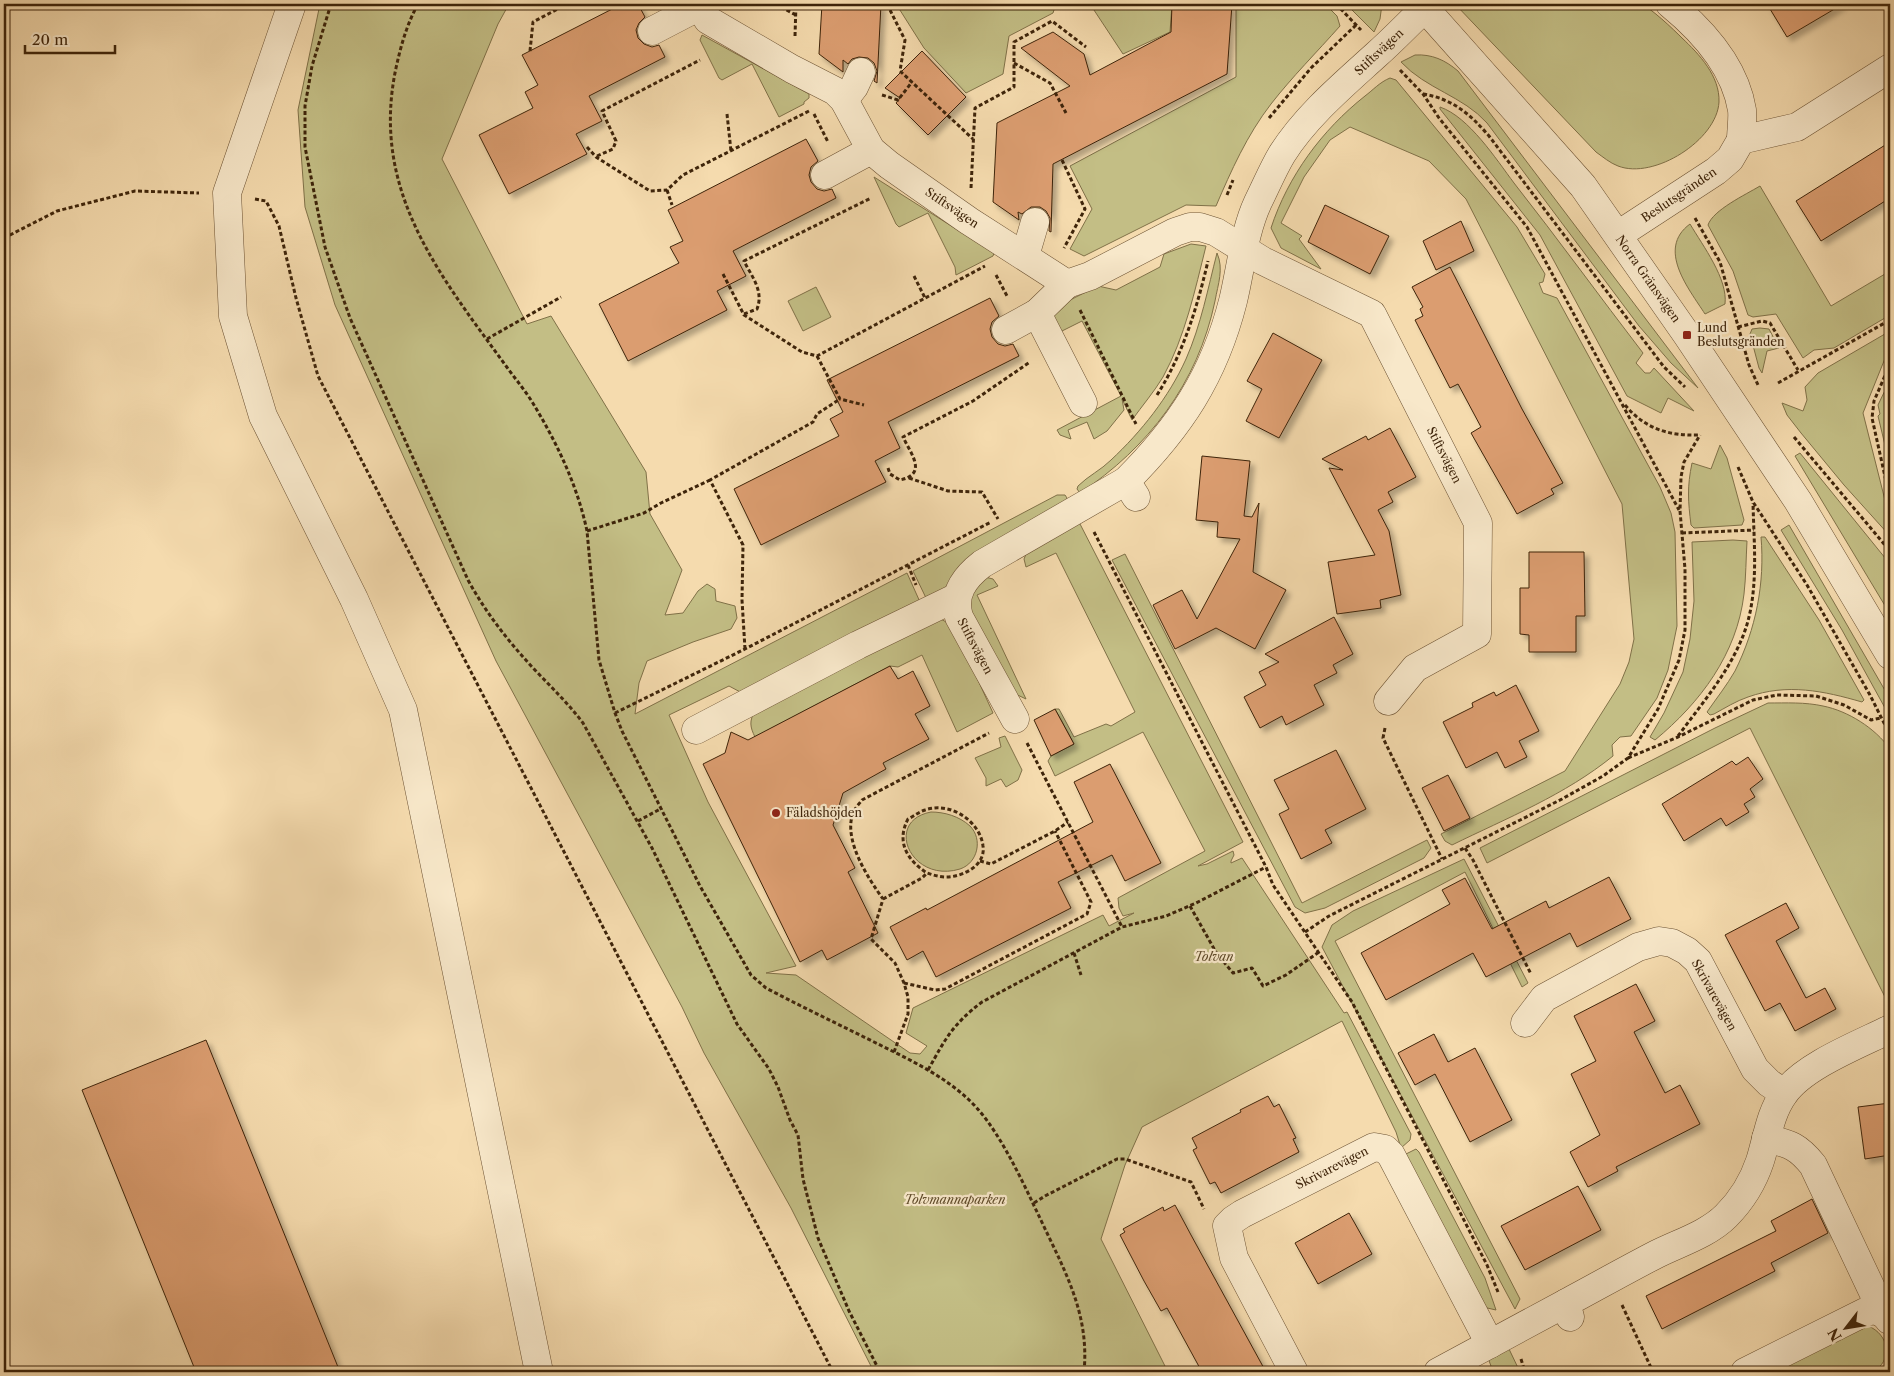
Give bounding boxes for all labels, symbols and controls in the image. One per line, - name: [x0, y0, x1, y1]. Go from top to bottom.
- scale bar: [25, 22, 115, 54]
- street label: Stiftsvägen: [1351, 25, 1407, 78]
- text: 20 m: [32, 30, 68, 49]
- street label: Beslutsgränden: [1638, 164, 1720, 225]
- street label: Stiftsvägen: [923, 184, 982, 231]
- street label: Norra Gränsvägen: [1613, 232, 1684, 326]
- place label: Lund Beslutsgränden: [1697, 320, 1785, 349]
- marker: Lund Beslutsgränden: [1681, 329, 1693, 341]
- street label: Stiftsvägen: [1424, 424, 1465, 486]
- street label: Stiftsvägen: [954, 615, 997, 677]
- place label: Fäladshöjden: [786, 805, 862, 820]
- marker: Fäladshöjden: [770, 807, 782, 819]
- park label: Tolvan: [1195, 949, 1233, 964]
- street label: Skrivarevägen: [1689, 956, 1741, 1034]
- street label: Skrivarevägen: [1293, 1143, 1371, 1192]
- park label: Tolvmannaparken: [905, 1192, 1005, 1207]
- north arrow: [1822, 1304, 1872, 1354]
- text: N: [1824, 1325, 1846, 1345]

